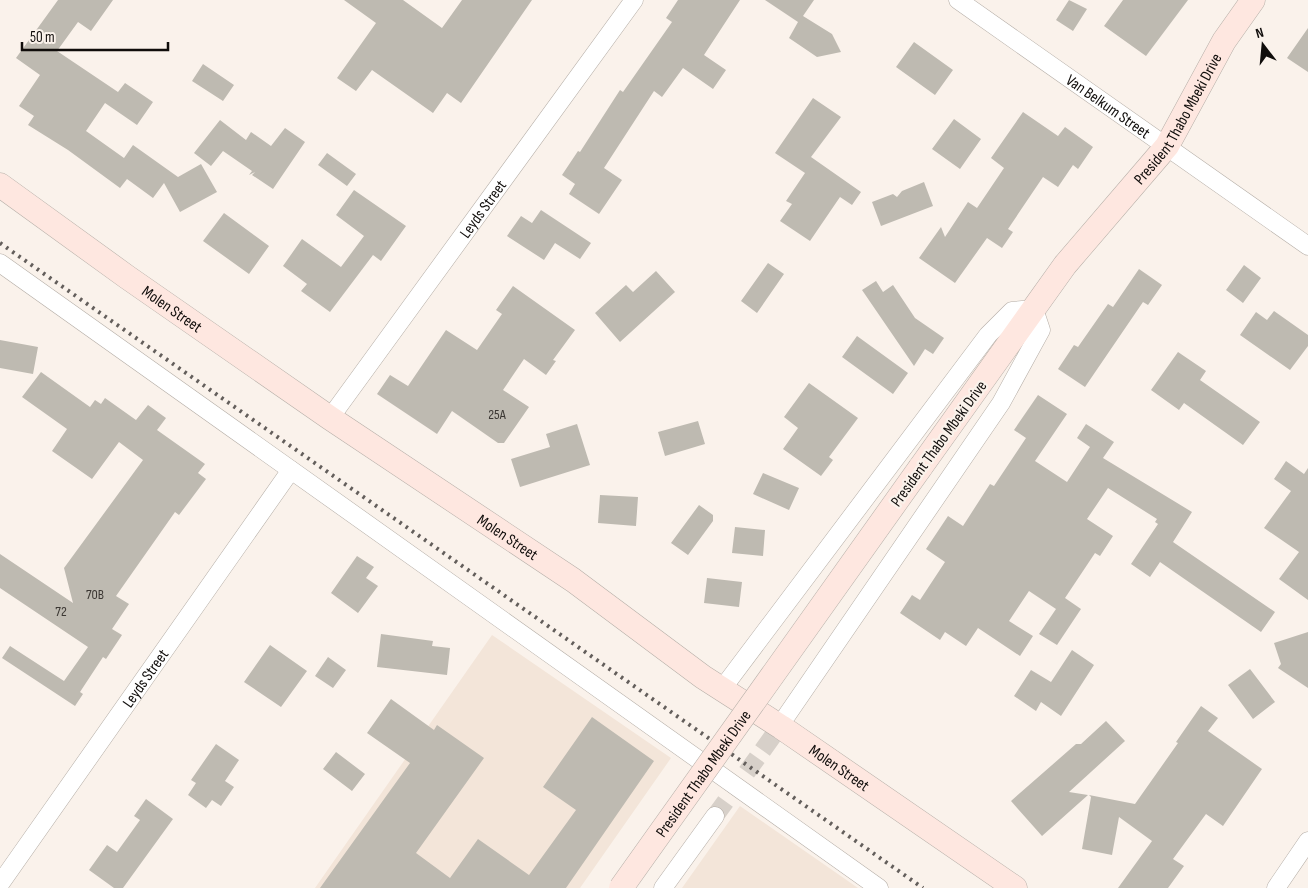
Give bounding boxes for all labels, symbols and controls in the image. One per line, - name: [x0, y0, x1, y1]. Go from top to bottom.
- scale bar: [22, 20, 169, 52]
- north arrow: [1238, 20, 1288, 70]
- text: N: [1254, 24, 1265, 42]
- text: 50 m: [30, 28, 55, 47]
- street label: President Thabo Mbeki Drive: [1130, 50, 1226, 189]
- street label: Van Belkum Street: [1062, 71, 1153, 143]
- street label: Leyds Street: [456, 177, 511, 242]
- street label: Molen Street: [138, 282, 205, 337]
- street label: President Thabo Mbeki Drive: [887, 377, 991, 511]
- house number: 25A: [488, 406, 507, 423]
- street label: Molen Street: [473, 511, 541, 565]
- house number: 70B: [86, 586, 104, 603]
- house number: 72: [55, 603, 67, 620]
- street label: Leyds Street: [119, 646, 173, 712]
- street label: President Thabo Mbeki Drive: [652, 707, 756, 841]
- street label: Molen Street: [805, 741, 873, 796]

